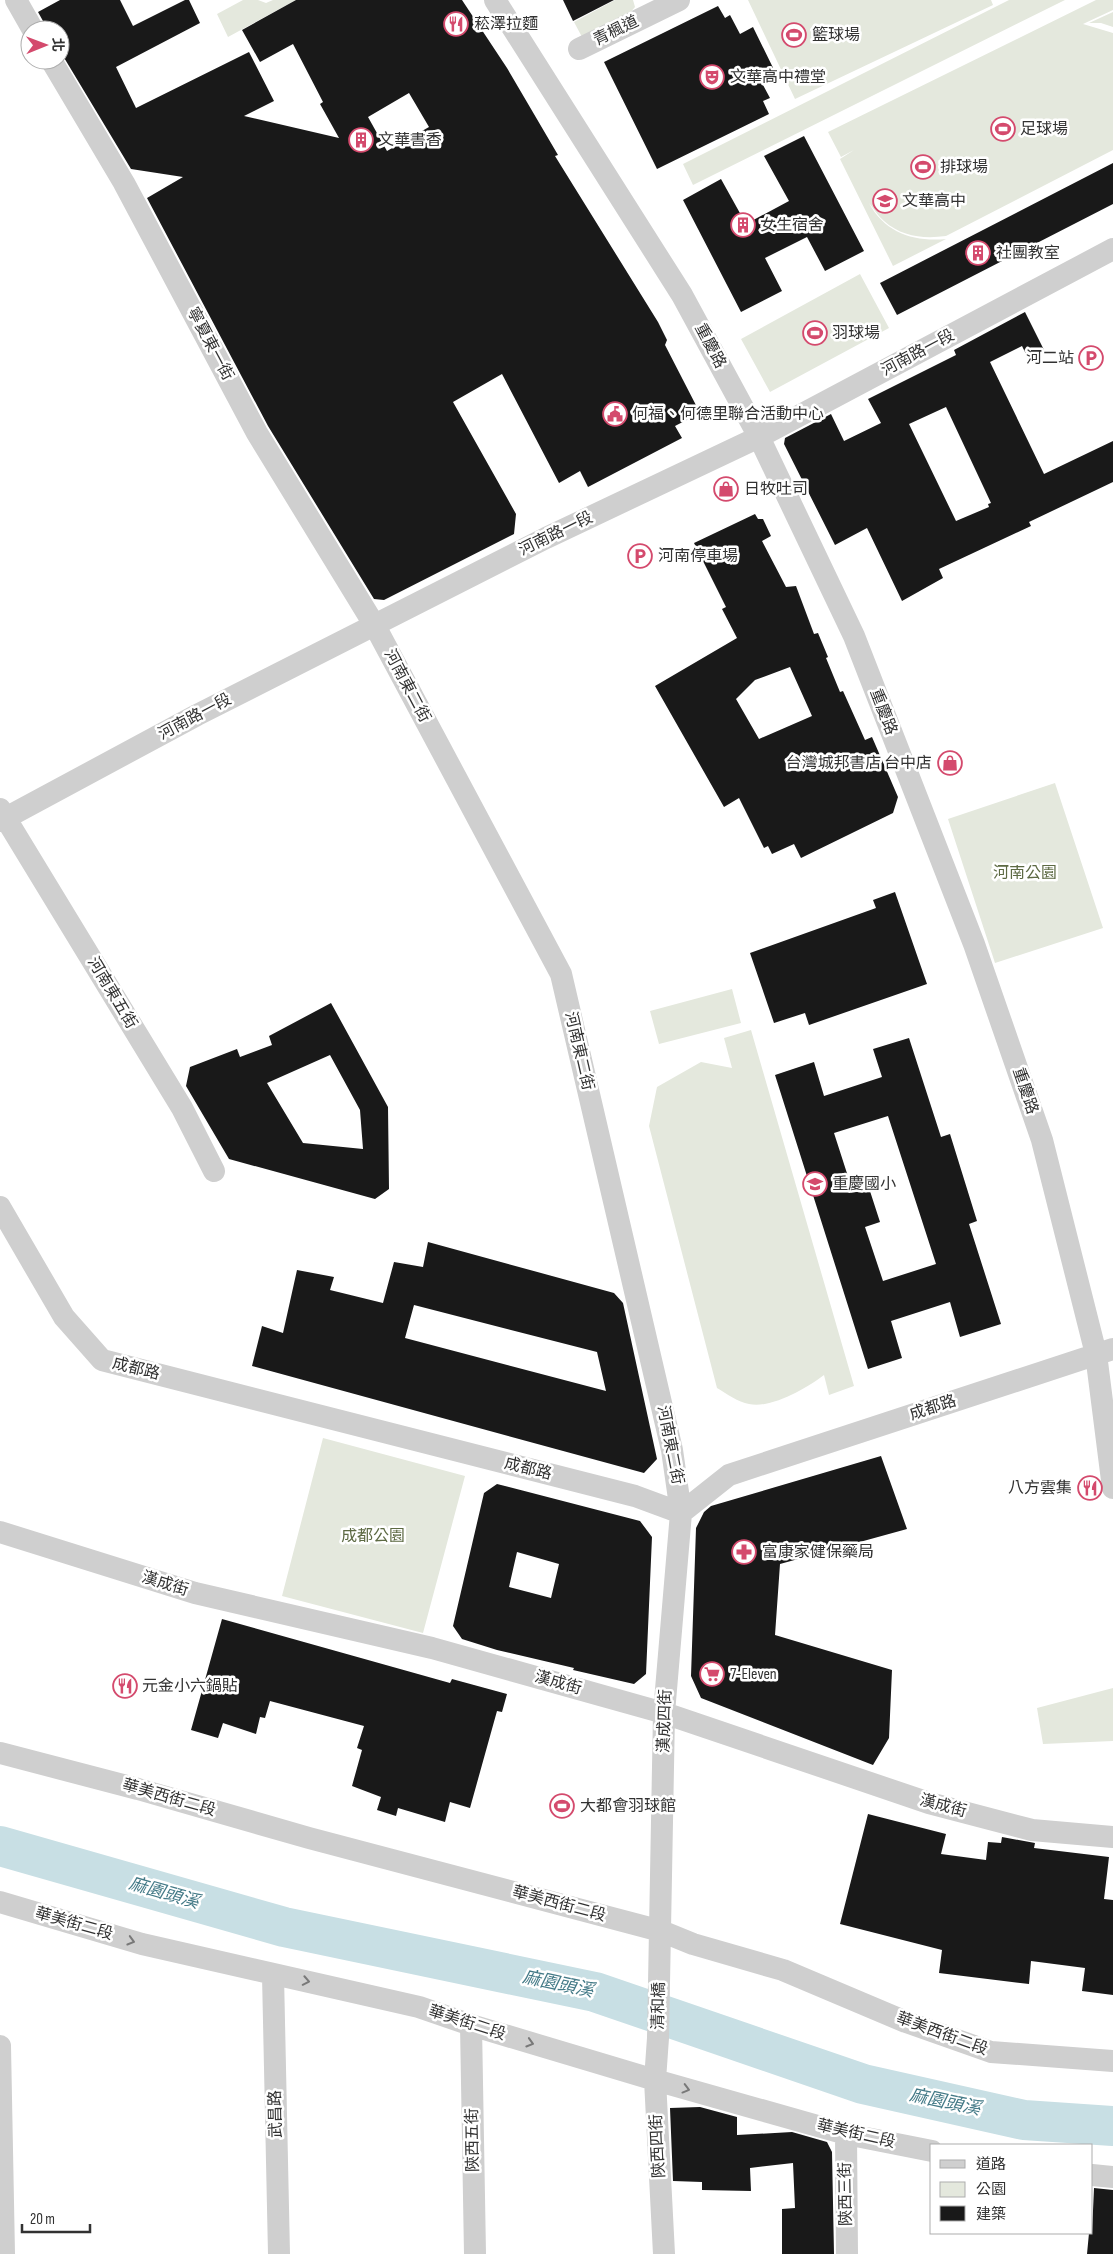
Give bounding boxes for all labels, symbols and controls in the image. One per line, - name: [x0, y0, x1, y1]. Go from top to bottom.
- restaurant icon: 菘澤拉麵: [443, 11, 469, 37]
- street label: 青楓道: [590, 12, 642, 50]
- place label: 菘澤拉麵: [474, 15, 538, 34]
- north arrow: [20, 20, 70, 70]
- sports icon: 籃球場: [781, 22, 807, 48]
- place label: 籃球場: [812, 25, 860, 45]
- text: 北: [49, 38, 66, 52]
- theatre icon: 文華高中禮堂: [699, 64, 725, 90]
- place label: 文華高中禮堂: [730, 68, 826, 87]
- sports icon: 足球場: [990, 116, 1016, 142]
- place label: 足球場: [1020, 120, 1068, 139]
- building icon: 文華書香: [348, 127, 374, 153]
- place label: 文華書香: [378, 131, 442, 150]
- sports icon: 排球場: [910, 154, 936, 180]
- place label: 排球場: [940, 158, 988, 177]
- school or university icon: 文華高中: [872, 188, 898, 214]
- place label: 文華高中: [902, 192, 966, 211]
- building icon: 女生宿舍: [730, 212, 756, 238]
- place label: 女生宿舍: [760, 216, 824, 235]
- building icon: 社團教室: [965, 240, 991, 266]
- place label: 社團教室: [996, 244, 1060, 263]
- street label: 寧夏東一街: [183, 304, 237, 384]
- street label: 重慶路: [690, 320, 731, 372]
- sports icon: 羽球場: [802, 320, 828, 346]
- place label: 羽球場: [832, 324, 880, 343]
- street label: 河南路一段: [878, 326, 958, 380]
- parking icon: 河二站: [1078, 345, 1104, 371]
- place label: 河二站: [1026, 349, 1074, 368]
- public building icon: 何福、何德里聯合活動中心: [602, 401, 628, 427]
- place label: 何福、何德里聯合活動中心: [632, 405, 824, 424]
- shop icon: 日牧吐司: [713, 476, 739, 502]
- place label: 日牧吐司: [744, 480, 808, 499]
- street label: 河南路一段: [516, 508, 596, 560]
- parking icon: 河南停車場: [627, 543, 653, 569]
- place label: 河南停車場: [658, 547, 738, 566]
- street label: 河南東二街: [380, 646, 434, 726]
- street label: 重慶路: [866, 686, 901, 738]
- street label: 河南路一段: [155, 690, 235, 744]
- shop icon: 台灣城邦書店 台中店: [937, 750, 963, 776]
- place label: 台灣城邦書店 台中店: [785, 754, 932, 773]
- park label: 河南公園: [993, 864, 1057, 883]
- street label: 河南東五街: [83, 954, 141, 1032]
- street label: 河南東二街: [561, 1010, 597, 1092]
- street label: 重慶路: [1008, 1065, 1043, 1117]
- school or university icon: 重慶國小: [802, 1171, 828, 1197]
- place label: 重慶國小: [832, 1174, 896, 1194]
- street label: 成都路: [110, 1354, 162, 1384]
- street label: 成都路: [907, 1392, 959, 1424]
- street label: 河南東二街: [653, 1404, 687, 1486]
- street label: 成都路: [502, 1454, 554, 1484]
- restaurant icon: 八方雲集: [1077, 1475, 1103, 1501]
- place label: 八方雲集: [1008, 1479, 1072, 1498]
- park label: 成都公園: [341, 1527, 405, 1546]
- pharmacy icon: 富康家健保藥局: [731, 1539, 757, 1565]
- place label: 富康家健保藥局: [762, 1543, 874, 1562]
- street label: 漢成街: [139, 1568, 191, 1600]
- supermarket icon: 7-Eleven: [699, 1661, 725, 1687]
- place label: 7-Eleven: [730, 1665, 777, 1684]
- street label: 漢成街: [532, 1667, 584, 1699]
- restaurant icon: 元金小六鍋貼: [112, 1673, 138, 1699]
- place label: 元金小六鍋貼: [142, 1677, 238, 1696]
- street label: 漢成四街: [654, 1689, 676, 1753]
- street label: 華美西街二段: [120, 1776, 218, 1820]
- street label: 漢成街: [917, 1791, 969, 1821]
- sports icon: 大都會羽球館: [549, 1793, 575, 1819]
- place label: 大都會羽球館: [580, 1797, 676, 1816]
- water label: 麻園頭溪: [127, 1873, 204, 1914]
- street label: 華美西街二段: [510, 1882, 608, 1926]
- street label: 華美街二段: [33, 1904, 115, 1944]
- one-way arrow: [126, 1935, 134, 1945]
- water label: 麻園頭溪: [521, 1966, 598, 2002]
- one-way arrow: [302, 1976, 310, 1986]
- street label: 清和橋: [649, 1982, 669, 2030]
- street label: 華美街二段: [426, 2002, 508, 2044]
- street label: 華美西街二段: [894, 2009, 990, 2059]
- one-way arrow: [525, 2037, 534, 2047]
- one-way arrow: [681, 2083, 689, 2093]
- water label: 麻園頭溪: [908, 2084, 985, 2120]
- street label: 武昌路: [266, 2090, 286, 2138]
- street label: 陝西五街: [463, 2108, 483, 2172]
- street label: 陝西四街: [647, 2114, 669, 2178]
- street label: 華美街二段: [815, 2116, 897, 2152]
- legend: [930, 2144, 1093, 2234]
- text: 道路: [976, 2155, 1006, 2174]
- street label: 陝西三街: [836, 2162, 856, 2226]
- text: 公園: [976, 2180, 1006, 2199]
- scale bar: [22, 2202, 90, 2234]
- text: 建築: [976, 2205, 1006, 2224]
- text: 20 m: [30, 2210, 55, 2229]

